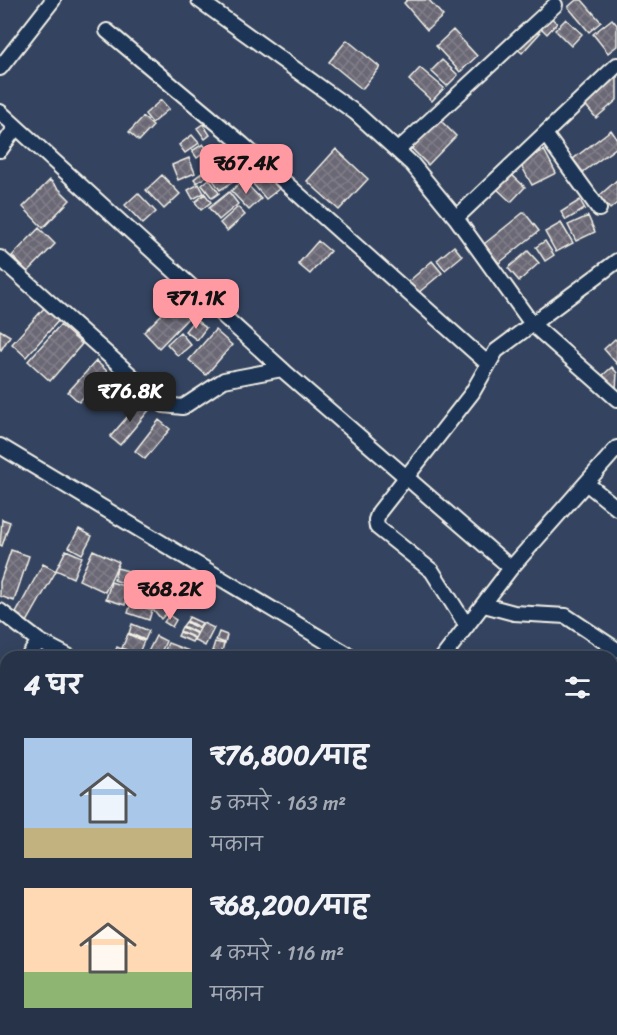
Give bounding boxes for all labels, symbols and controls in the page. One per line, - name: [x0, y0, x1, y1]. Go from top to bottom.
- pin: ₹67.4K: [197, 144, 295, 195]
- text: ₹67.4K: [214, 146, 278, 181]
- pin: ₹71.1K: [147, 279, 245, 330]
- text: ₹71.1K: [167, 281, 225, 316]
- pin: ₹76.8K: [81, 372, 179, 423]
- text: ₹76.8K: [98, 374, 162, 409]
- pin: ₹68.2K: [121, 570, 219, 621]
- text: ₹68.2K: [138, 572, 202, 607]
- text: 4 घर: [24, 662, 82, 708]
- icon: filters: [561, 671, 594, 704]
- text: ₹76,800/माह: [210, 732, 368, 778]
- icon: home: [72, 762, 144, 834]
- text: 5 कमरे · 163 m²: [210, 786, 346, 821]
- text: मकान: [210, 827, 263, 862]
- text: ₹68,200/माह: [210, 882, 368, 928]
- icon: home: [72, 912, 144, 984]
- text: 4 कमरे · 116 m²: [210, 936, 344, 971]
- text: मकान: [210, 977, 263, 1012]

